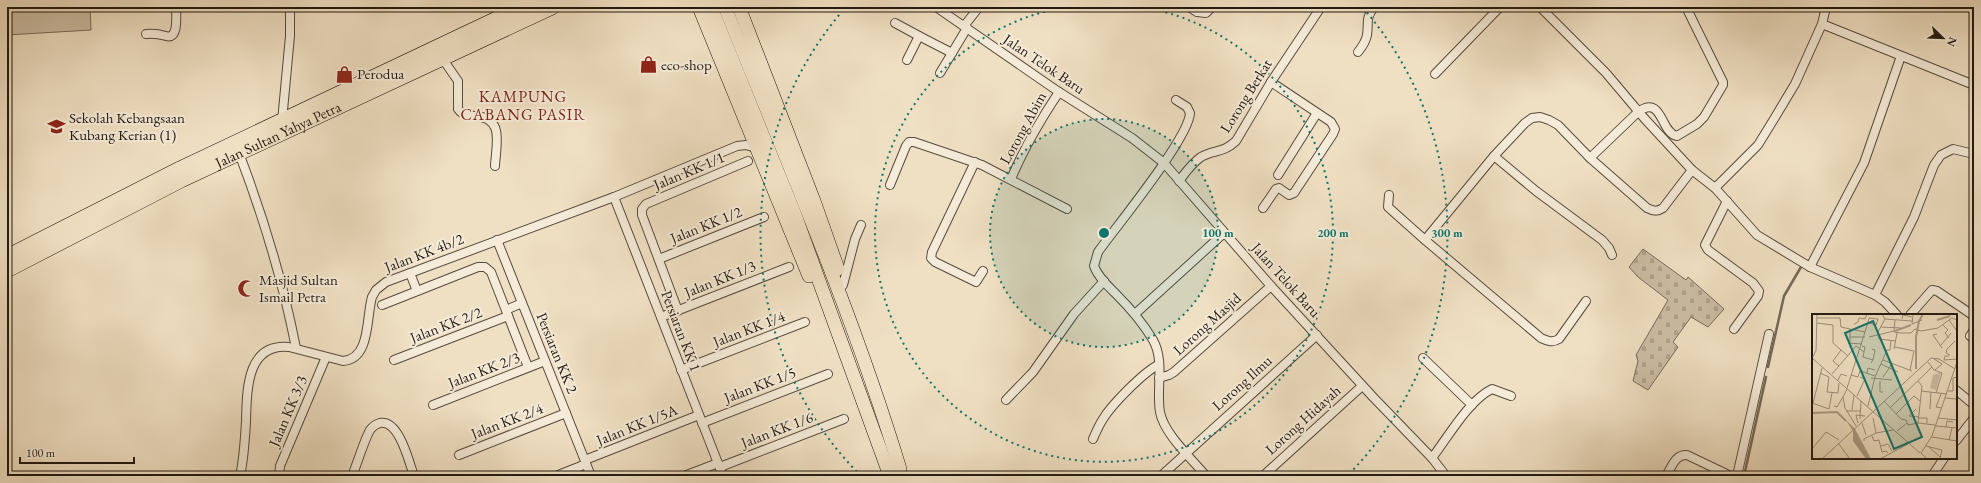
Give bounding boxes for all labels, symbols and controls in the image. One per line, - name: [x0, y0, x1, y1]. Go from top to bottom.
- north arrow: [1923, 18, 1963, 58]
- street label: Jalan Telok Baru: [998, 28, 1089, 98]
- text: N: [1944, 35, 1960, 49]
- shop icon: eco-shop: [638, 55, 658, 75]
- place label: eco-shop: [661, 55, 712, 74]
- street label: Lorong Berkat: [1215, 55, 1276, 136]
- shop icon: Perodua: [334, 64, 354, 84]
- place label: Perodua: [357, 64, 404, 83]
- district label: KAMPUNG CABANG PASIR: [460, 86, 586, 125]
- street label: Lorong Abim: [995, 88, 1050, 167]
- street label: Jalan Sultan Yahya Petra: [210, 97, 344, 173]
- place label: Sekolah Kebangsaan Kubang Kerian (1): [69, 108, 185, 144]
- school or university icon: Sekolah Kebangsaan Kubang Kerian (1): [46, 117, 66, 137]
- street label: Jalan KK 1/1: [649, 147, 727, 195]
- street label: Jalan KK 1/2: [665, 201, 745, 248]
- text: 100 m: [1202, 225, 1234, 241]
- text: 200 m: [1317, 225, 1349, 241]
- text: 300 m: [1431, 225, 1463, 241]
- centre of rings: [1097, 226, 1111, 240]
- street label: Jalan KK 4b/2: [380, 228, 467, 277]
- street label: Jalan Telok Baru: [1246, 237, 1325, 321]
- street label: Jalan KK 1/3: [679, 256, 758, 302]
- place label: Masjid Sultan Ismail Petra: [259, 270, 338, 306]
- mosque icon: Masjid Sultan Ismail Petra: [236, 279, 256, 299]
- street label: Persiaran KK 1: [657, 288, 706, 374]
- street label: Lorong Masjid: [1169, 288, 1245, 359]
- street label: Jalan KK 2/2: [405, 302, 485, 348]
- street label: Jalan KK 1/4: [708, 306, 788, 352]
- street label: Persiaran KK 2: [533, 310, 583, 397]
- inset map: [1812, 314, 1957, 459]
- street label: Jalan KK 2/3: [443, 347, 522, 393]
- street label: Lorong Ilmu: [1208, 351, 1276, 415]
- street label: Jalan KK 1/5: [719, 362, 798, 408]
- street label: Jalan KK 3/3: [263, 372, 311, 451]
- street label: Lorong Hidayah: [1261, 380, 1345, 459]
- street label: Jalan KK 2/4: [466, 398, 546, 444]
- street label: Jalan KK 1/5A: [592, 399, 681, 450]
- street label: Jalan KK 1/6: [736, 407, 815, 453]
- scale bar: [20, 439, 134, 465]
- text: 100 m: [26, 445, 56, 461]

